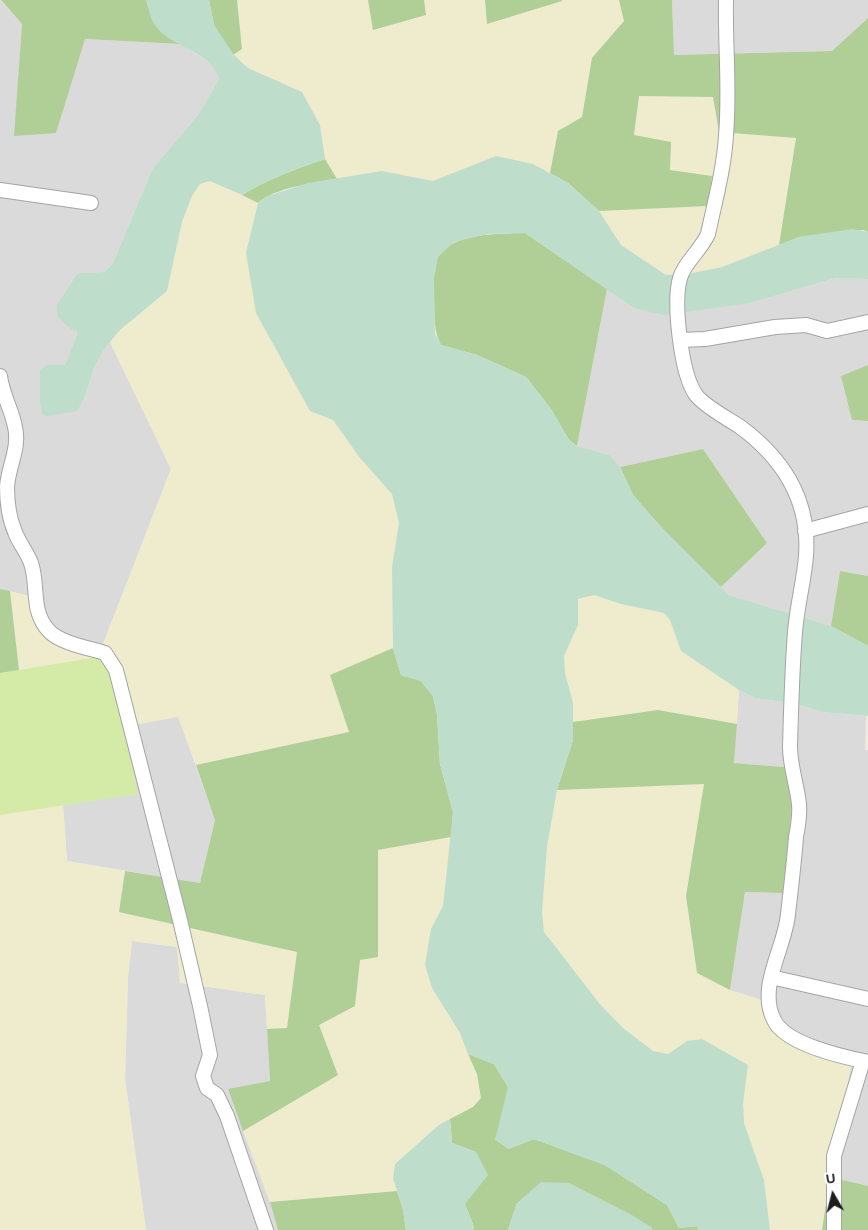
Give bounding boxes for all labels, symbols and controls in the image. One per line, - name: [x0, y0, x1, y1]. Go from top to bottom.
- north arrow: [808, 1170, 858, 1220]
- text: U: [825, 1171, 837, 1189]

